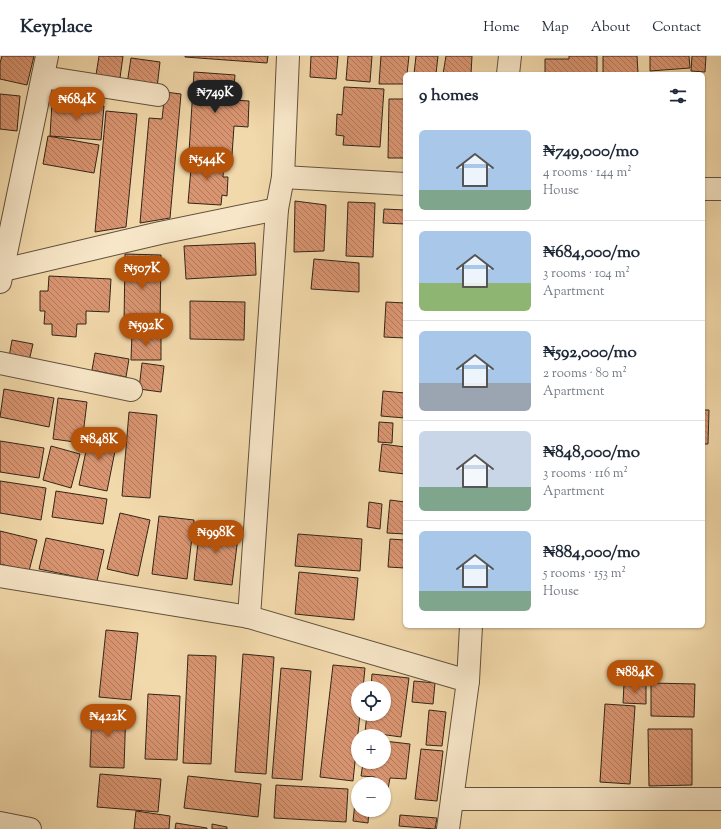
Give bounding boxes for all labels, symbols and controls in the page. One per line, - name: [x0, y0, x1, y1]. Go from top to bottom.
- text: Keyplace: [20, 14, 93, 41]
- text: Home: [483, 18, 520, 38]
- text: Map: [542, 18, 569, 38]
- text: About: [591, 18, 630, 38]
- text: Contact: [652, 18, 701, 38]
- pin: ₦749K: [187, 80, 243, 114]
- text: ₦749K: [196, 84, 234, 102]
- text: 9 homes: [419, 84, 478, 108]
- icon: filters: [667, 85, 689, 107]
- pin: ₦684K: [49, 87, 105, 121]
- text: ₦684K: [58, 91, 96, 109]
- text: ₦749,000/mo: [543, 140, 639, 164]
- icon: home: [451, 146, 499, 194]
- pin: ₦544K: [179, 147, 235, 181]
- text: ₦544K: [189, 151, 225, 169]
- text: 4 rooms · 144 m²: [543, 164, 632, 182]
- text: House: [543, 182, 579, 200]
- text: ₦684,000/mo: [543, 241, 640, 265]
- icon: home: [451, 247, 499, 295]
- pin: ₦507K: [114, 256, 170, 290]
- text: ₦507K: [124, 260, 160, 278]
- text: 3 rooms · 104 m²: [543, 265, 630, 283]
- text: Apartment: [543, 283, 604, 301]
- pin: ₦592K: [118, 313, 174, 347]
- text: ₦592K: [128, 317, 164, 335]
- text: ₦592,000/mo: [543, 341, 637, 365]
- icon: home: [451, 347, 499, 395]
- text: 2 rooms · 80 m²: [543, 365, 627, 383]
- text: Apartment: [543, 383, 604, 401]
- pin: ₦848K: [71, 427, 127, 461]
- text: ₦848K: [80, 431, 118, 449]
- text: ₦848,000/mo: [543, 441, 640, 465]
- icon: home: [451, 447, 499, 495]
- text: 3 rooms · 116 m²: [543, 465, 628, 483]
- text: Apartment: [543, 483, 604, 501]
- pin: ₦998K: [188, 520, 244, 554]
- text: ₦998K: [197, 524, 235, 542]
- text: ₦884,000/mo: [543, 541, 640, 565]
- icon: home: [451, 547, 499, 595]
- text: 5 rooms · 153 m²: [543, 565, 626, 583]
- text: House: [543, 583, 579, 601]
- pin: ₦884K: [607, 660, 663, 694]
- text: ₦884K: [616, 664, 654, 682]
- map controls: [351, 681, 391, 817]
- button: locate: [351, 681, 391, 721]
- pin: ₦422K: [80, 704, 136, 738]
- text: ₦422K: [89, 708, 127, 726]
- button: +: [351, 729, 391, 769]
- button: −: [351, 777, 391, 817]

